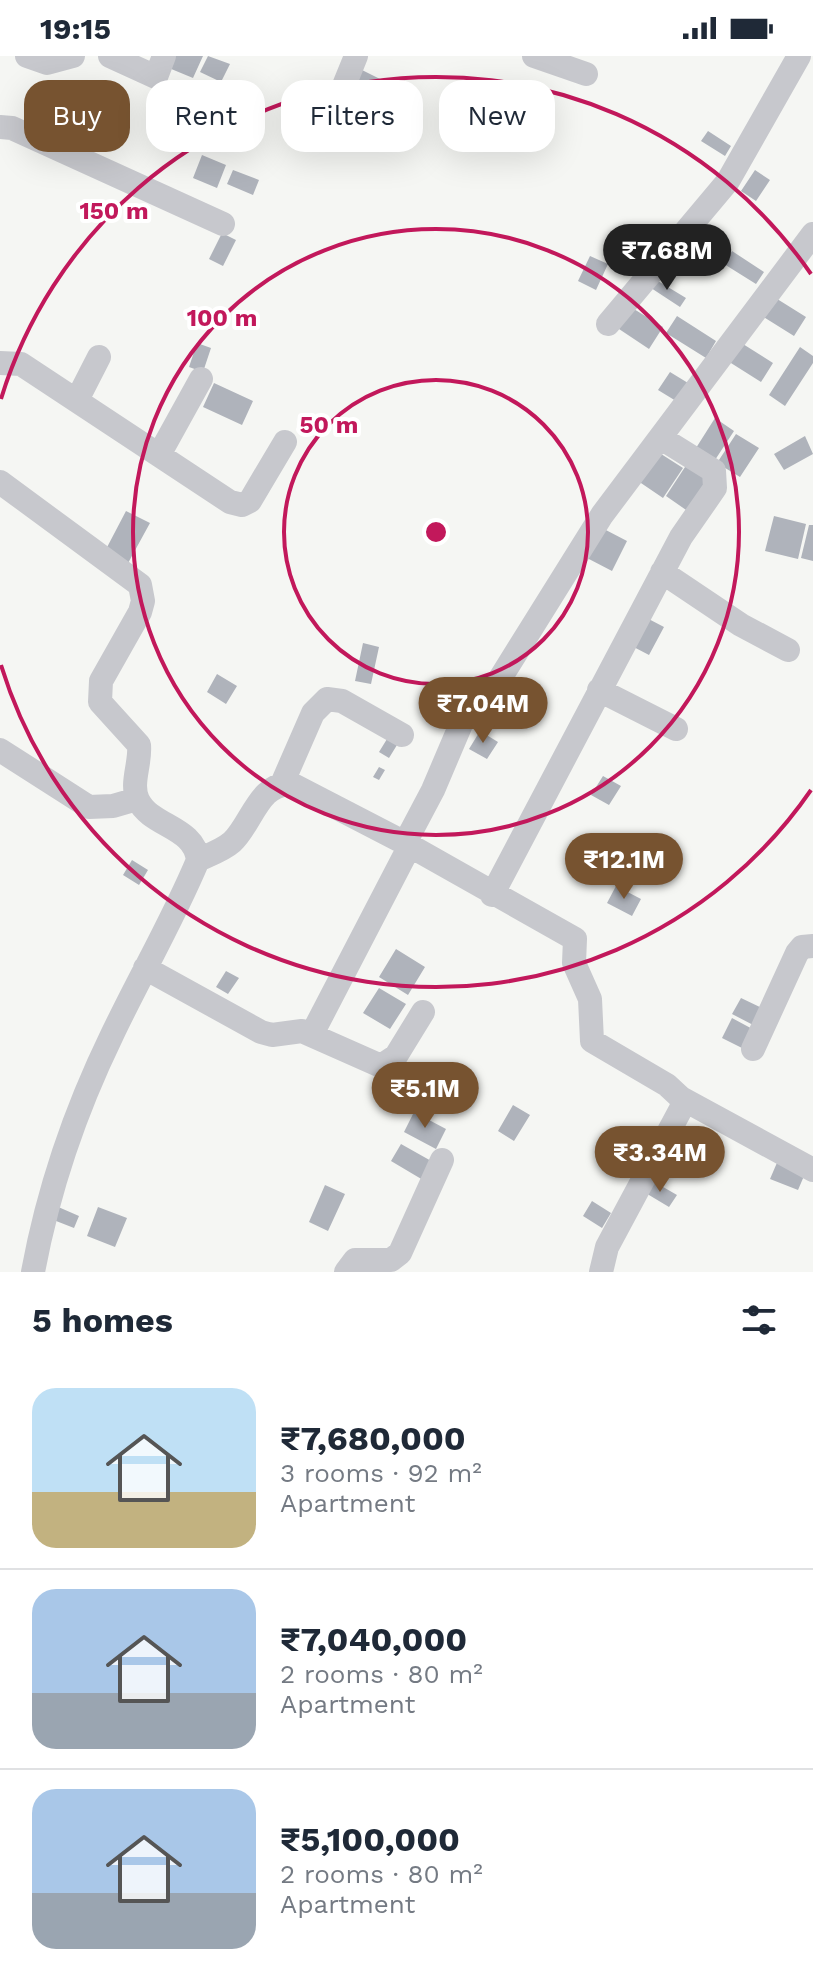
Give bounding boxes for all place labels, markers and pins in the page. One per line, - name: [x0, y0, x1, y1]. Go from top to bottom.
- pin: ₹7.68M: [602, 224, 732, 292]
- centre of rings: [422, 518, 450, 546]
- pin: ₹7.04M: [418, 677, 548, 745]
- pin: ₹12.1M: [559, 833, 689, 901]
- pin: ₹5.1M: [369, 1062, 481, 1130]
- pin: ₹3.34M: [595, 1126, 725, 1194]

